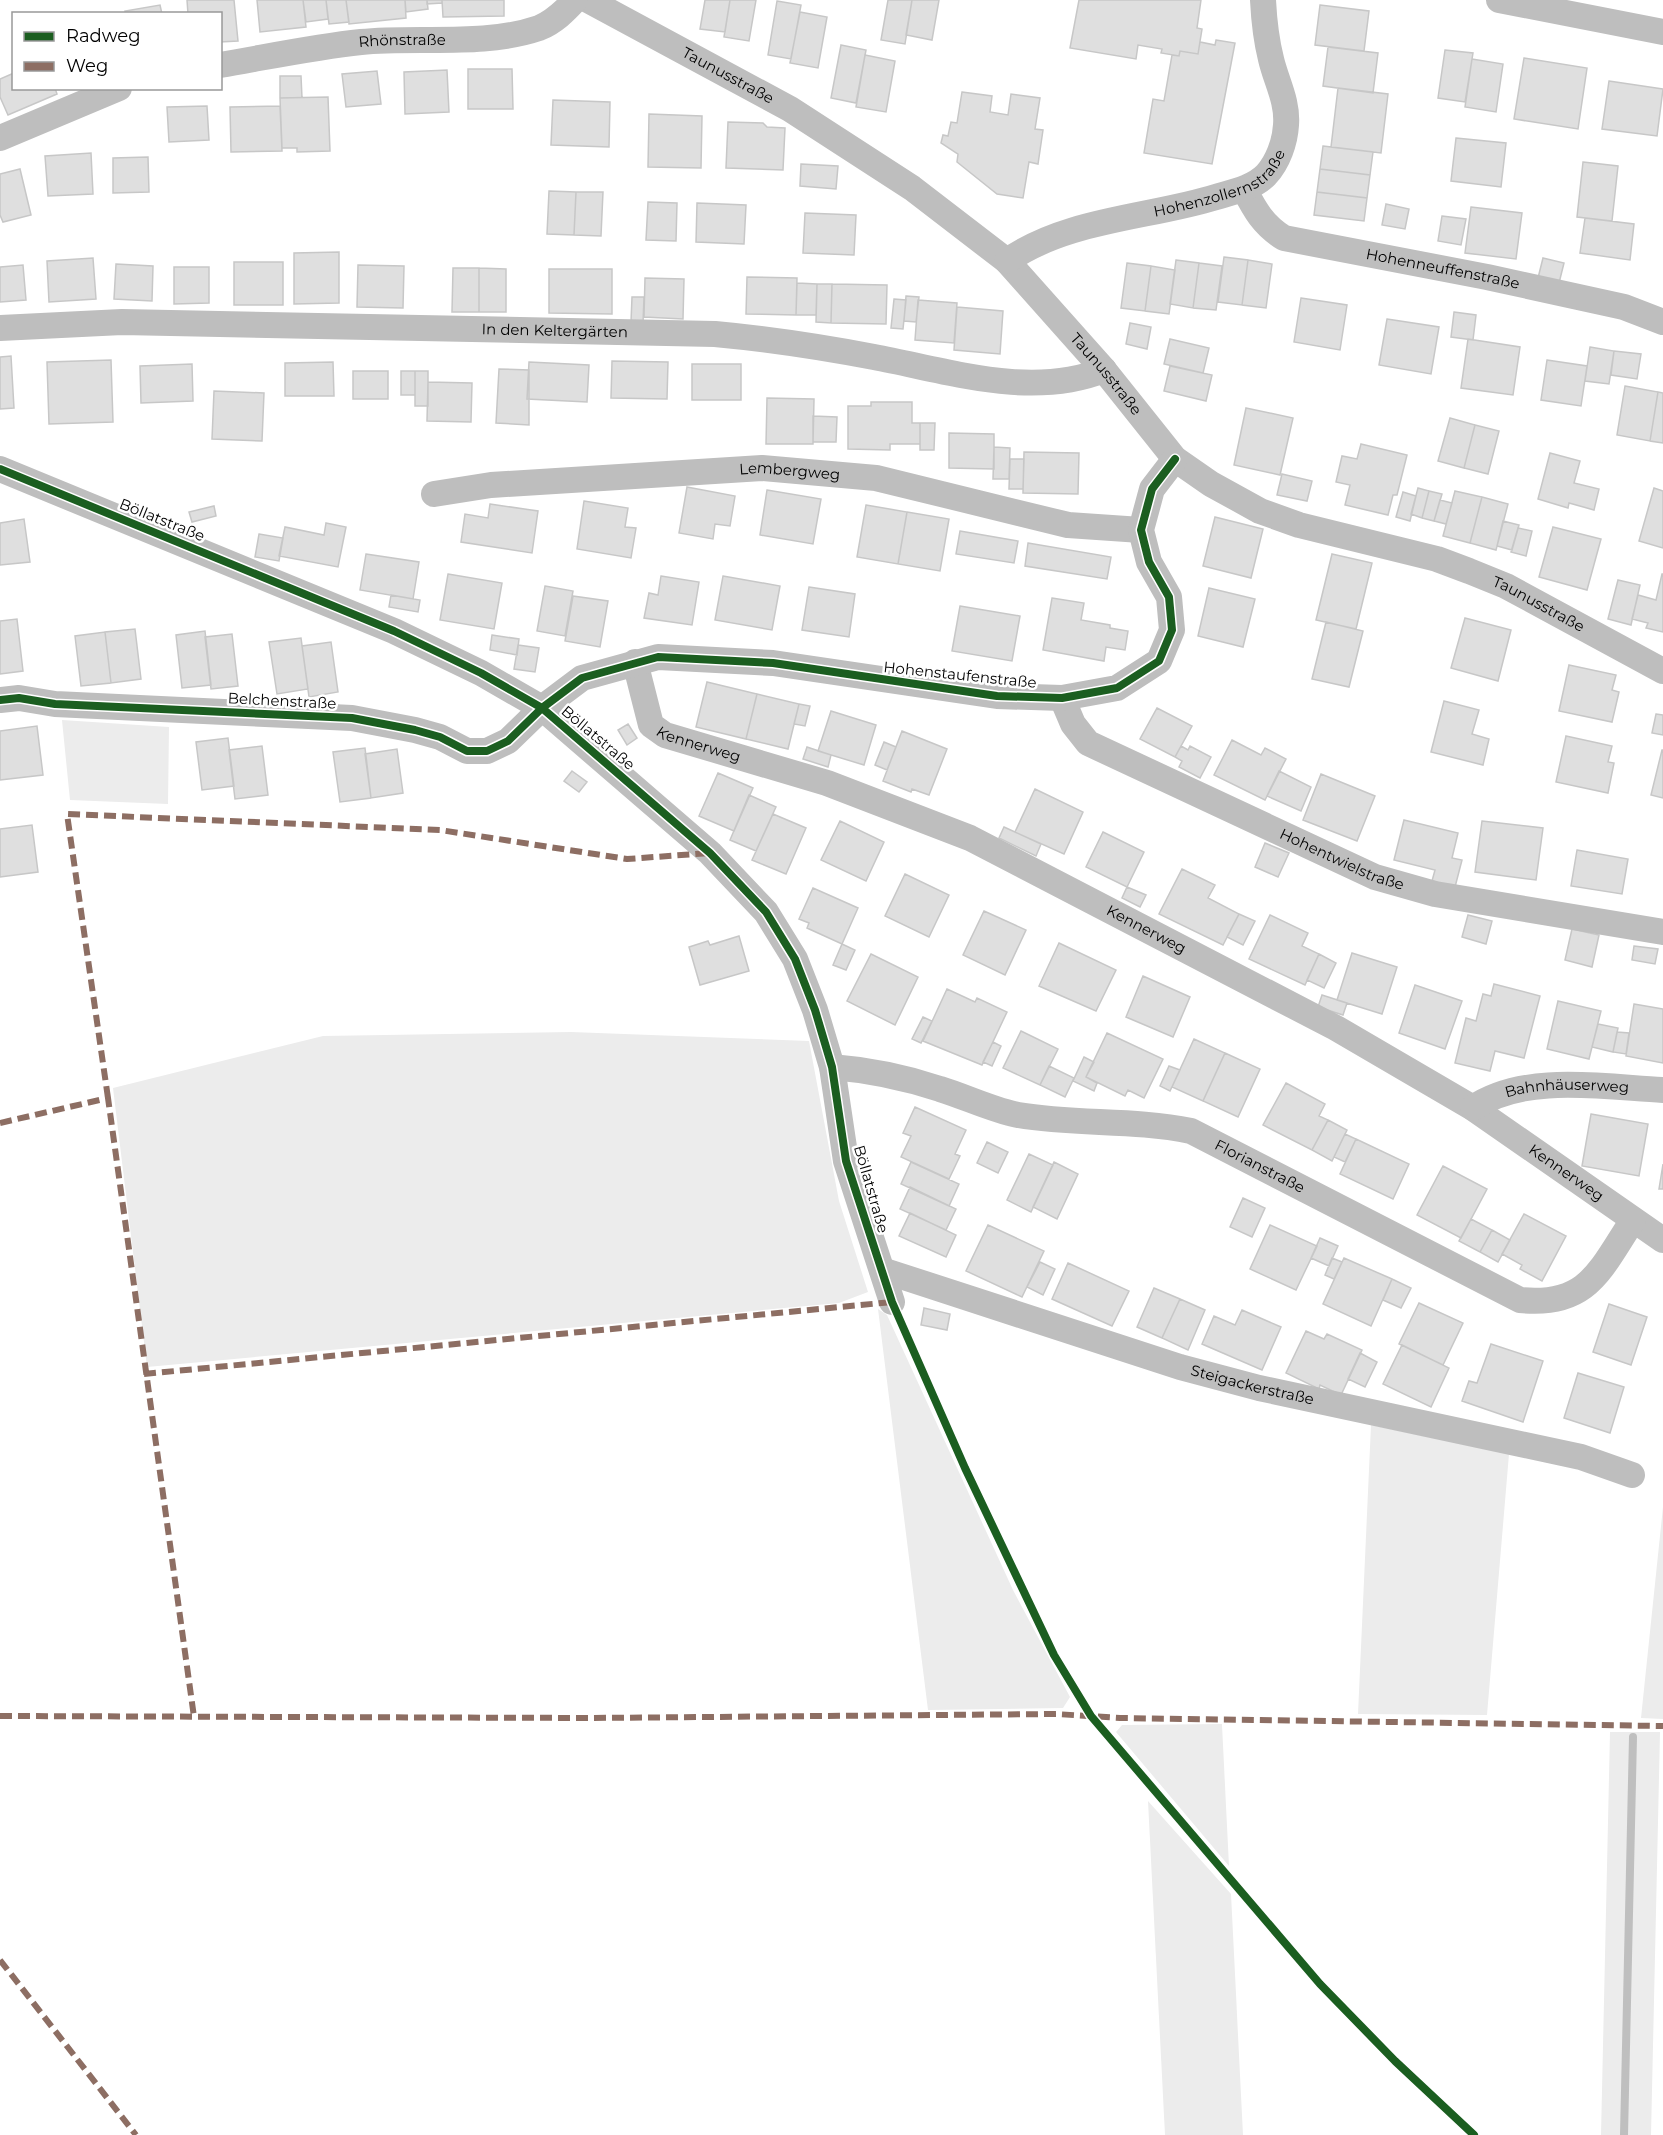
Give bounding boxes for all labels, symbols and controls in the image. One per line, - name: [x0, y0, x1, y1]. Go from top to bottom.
- legend: [12, 12, 222, 90]
- text: Radweg: [66, 25, 141, 47]
- street label: Rhönstraße: [357, 30, 446, 51]
- street label: Taunusstraße: [679, 43, 777, 108]
- text: Weg: [66, 55, 108, 77]
- street label: Hohenzollernstraße: [1152, 146, 1289, 221]
- street label: Hohenneuffenstraße: [1364, 244, 1522, 293]
- street label: In den Keltergärten: [481, 319, 628, 341]
- street label: Taunusstraße: [1066, 329, 1146, 419]
- street label: Lembergweg: [738, 458, 841, 484]
- street label: Böllatstraße: [117, 494, 208, 545]
- street label: Taunusstraße: [1490, 572, 1588, 636]
- street label: Hohenstaufenstraße: [883, 657, 1038, 692]
- street label: Belchenstraße: [227, 688, 337, 713]
- street label: Böllatstraße: [558, 701, 639, 774]
- street label: Kennerweg: [653, 722, 743, 766]
- street label: Hohentwielstraße: [1277, 824, 1406, 894]
- street label: Kennerweg: [1103, 901, 1190, 958]
- street label: Bahnhäuserweg: [1503, 1075, 1630, 1101]
- street label: Florianstraße: [1212, 1135, 1308, 1197]
- street label: Kennerweg: [1525, 1140, 1608, 1205]
- street label: Böllatstraße: [850, 1143, 893, 1235]
- street label: Steigackerstraße: [1189, 1360, 1316, 1409]

